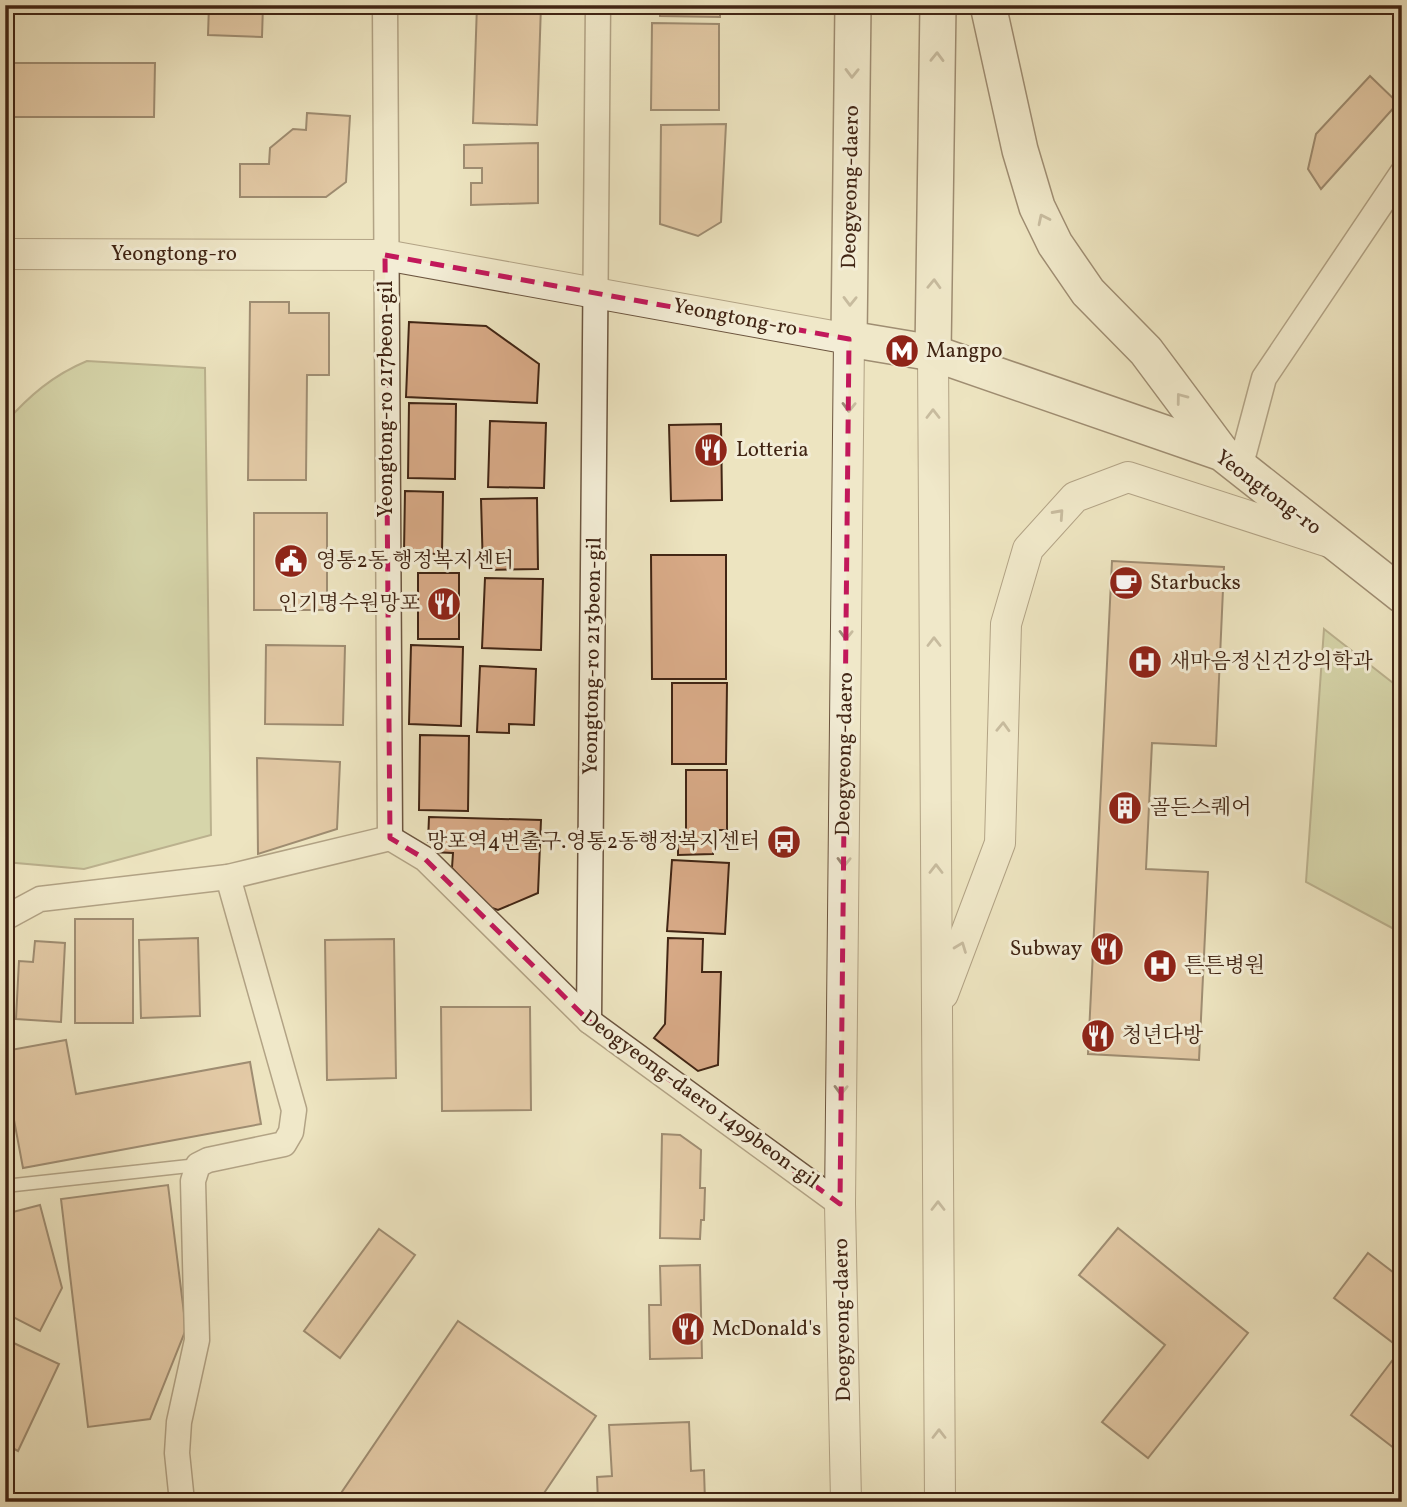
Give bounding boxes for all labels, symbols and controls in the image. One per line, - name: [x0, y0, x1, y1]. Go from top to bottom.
- one-way arrow: [929, 51, 945, 62]
- one-way arrow: [844, 69, 860, 79]
- street label: Deogyeong-daero: [835, 105, 867, 269]
- one-way arrow: [1037, 214, 1051, 226]
- street label: Yeongtong-ro: [111, 240, 237, 269]
- one-way arrow: [927, 279, 942, 290]
- street label: Yeongtong-ro 217beon-gil: [372, 280, 401, 518]
- street label: Yeongtong-ro: [670, 292, 800, 344]
- one-way arrow: [842, 296, 858, 307]
- metro station icon: Mangpo: [883, 332, 921, 370]
- place label: Mangpo: [926, 337, 1002, 366]
- one-way arrow: [1177, 393, 1189, 406]
- one-way arrow: [841, 402, 856, 413]
- one-way arrow: [925, 408, 941, 419]
- restaurant icon: Lotteria: [692, 431, 730, 469]
- place label: Lotteria: [736, 436, 809, 465]
- street label: Yeongtong-ro: [1209, 443, 1327, 543]
- one-way arrow: [1051, 510, 1063, 523]
- street label: Yeongtong-ro 213beon-gil: [576, 537, 610, 775]
- public building icon: 영통2동 행정복지센터: [272, 542, 310, 580]
- place label: 영통2동 행정복지센터: [316, 547, 514, 576]
- cafe icon: Starbucks: [1107, 564, 1145, 602]
- place label: Starbucks: [1150, 569, 1241, 598]
- restaurant icon: 인기명수원망포: [425, 585, 463, 623]
- place label: 인기명수원망포: [278, 590, 420, 619]
- one-way arrow: [838, 630, 854, 641]
- one-way arrow: [926, 636, 942, 646]
- hospital icon: 새마음정신건강의학과: [1126, 643, 1164, 681]
- place label: 새마음정신건강의학과: [1170, 648, 1374, 677]
- street label: Deogyeong-daero: [829, 672, 861, 836]
- one-way arrow: [995, 721, 1011, 731]
- building icon: 골든스퀘어: [1106, 789, 1144, 827]
- place label: 골든스퀘어: [1150, 794, 1251, 823]
- bus stop icon: 망포역4번출구.영통2동행정복지센터: [765, 823, 803, 861]
- place label: 망포역4번출구.영통2동행정복지센터: [427, 828, 760, 857]
- one-way arrow: [836, 858, 852, 868]
- one-way arrow: [928, 863, 944, 874]
- restaurant icon: Subway: [1088, 930, 1126, 968]
- place label: Subway: [1010, 935, 1083, 964]
- one-way arrow: [953, 942, 967, 954]
- hospital icon: 튼튼병원: [1141, 947, 1179, 985]
- place label: 튼튼병원: [1184, 952, 1265, 981]
- street label: Deogyeong-daero 1499beon-gil: [575, 1004, 825, 1196]
- restaurant icon: 청년다방: [1079, 1017, 1117, 1055]
- place label: 청년다방: [1122, 1022, 1204, 1051]
- one-way arrow: [834, 1085, 849, 1096]
- one-way arrow: [930, 1200, 946, 1211]
- street label: Deogyeong-daero: [827, 1238, 859, 1402]
- restaurant icon: McDonald's: [669, 1310, 707, 1348]
- place label: McDonald's: [712, 1315, 821, 1344]
- one-way arrow: [931, 1428, 947, 1438]

